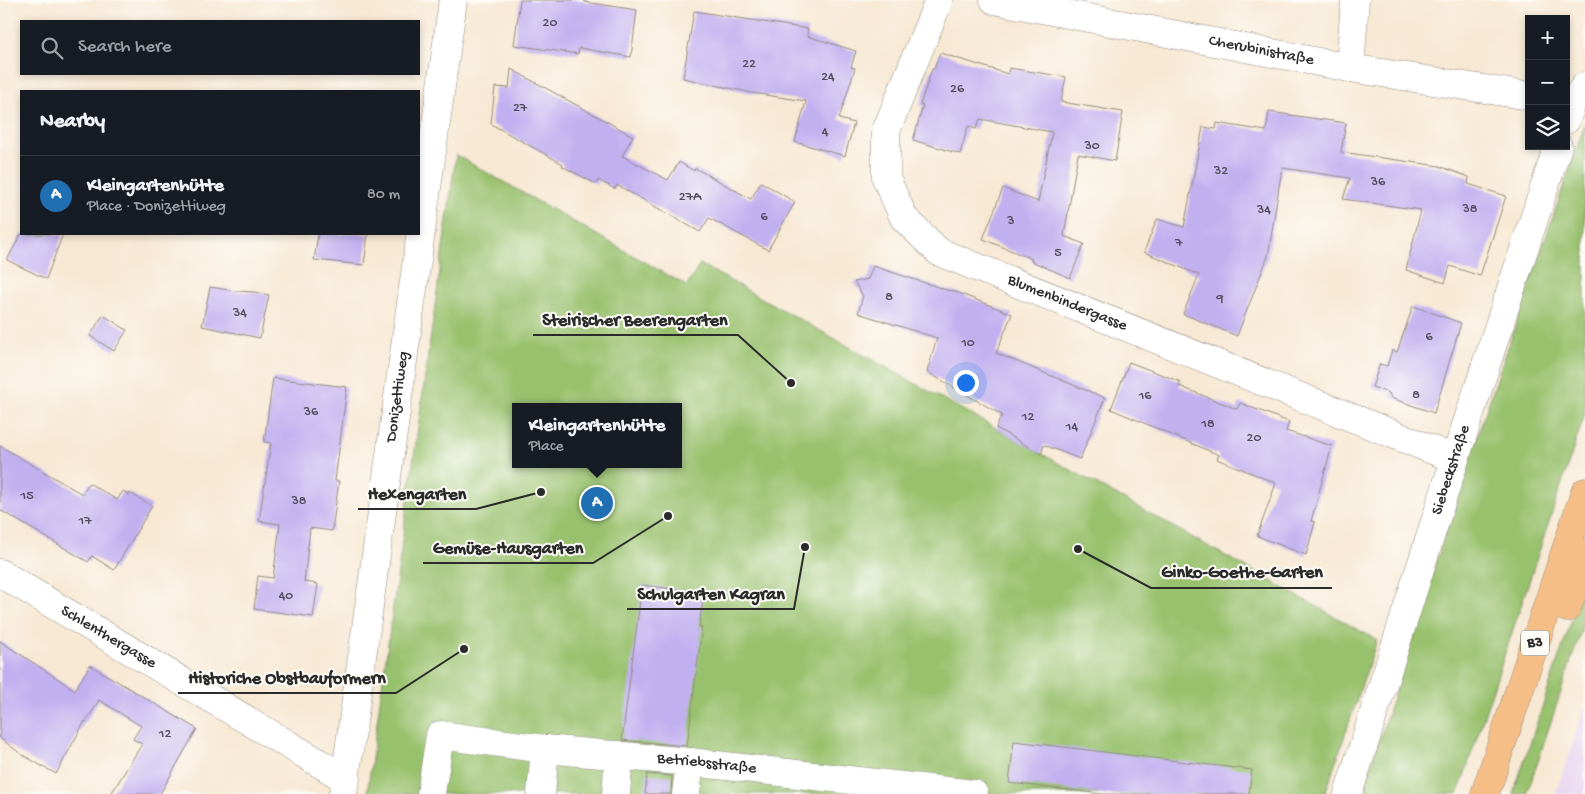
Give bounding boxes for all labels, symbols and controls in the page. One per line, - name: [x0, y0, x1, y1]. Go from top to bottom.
- house number: 20: [543, 15, 557, 32]
- map controls: [1525, 15, 1570, 150]
- button: +: [1525, 15, 1570, 60]
- search box: [20, 20, 420, 75]
- street label: Cherubinistraße: [1207, 32, 1316, 71]
- icon: search: [38, 34, 66, 62]
- text: Search here: [78, 36, 172, 59]
- house number: 22: [742, 56, 756, 73]
- button: −: [1525, 60, 1570, 105]
- house number: 24: [821, 69, 835, 86]
- house number: 26: [950, 81, 965, 98]
- house number: 27: [513, 100, 528, 117]
- button: layers: [1525, 105, 1570, 150]
- text: Nearby: [40, 110, 105, 135]
- house number: 4: [822, 124, 829, 141]
- house number: 30: [1083, 138, 1100, 155]
- house number: 32: [1213, 163, 1228, 180]
- house number: 36: [1370, 174, 1386, 191]
- text: Kleingartenhütte: [87, 175, 224, 198]
- text: A: [51, 186, 61, 205]
- text: 80 m: [367, 186, 400, 205]
- house number: 27A: [679, 189, 702, 206]
- text: Place · Donizettiweg: [87, 198, 226, 217]
- house number: 38: [1462, 201, 1478, 218]
- house number: 34: [1256, 202, 1271, 219]
- house number: 6: [760, 209, 768, 226]
- house number: 3: [1006, 213, 1015, 230]
- house number: 7: [1174, 235, 1183, 252]
- house number: 5: [1054, 245, 1062, 262]
- street label: Blumenbindergasse: [1004, 270, 1130, 336]
- house number: 8: [885, 289, 893, 306]
- house number: 9: [1215, 291, 1224, 308]
- callout: Steirischer Beerengarten: [533, 302, 738, 335]
- house number: 34: [232, 305, 247, 322]
- text: Steirischer Beerengarten: [542, 311, 728, 332]
- house number: 6: [1425, 329, 1433, 346]
- house number: 10: [960, 335, 975, 352]
- street label: Donizettiweg: [382, 350, 414, 444]
- your location: [953, 370, 979, 396]
- house number: 8: [1412, 387, 1420, 404]
- house number: 16: [1138, 388, 1152, 405]
- popup: [512, 403, 682, 468]
- house number: 36: [303, 404, 319, 421]
- house number: 12: [1021, 409, 1034, 426]
- text: Kleingartenhütte: [529, 415, 665, 438]
- house number: 18: [1200, 416, 1215, 433]
- house number: 14: [1065, 419, 1079, 436]
- street label: Siebeckstraße: [1428, 422, 1475, 518]
- house number: 20: [1247, 430, 1261, 447]
- text: Place: [529, 438, 564, 457]
- callout: Hexengarten: [358, 476, 476, 509]
- pin: A: [581, 484, 613, 522]
- text: Hexengarten: [368, 485, 467, 506]
- house number: 15: [19, 488, 34, 505]
- house number: 38: [291, 493, 307, 510]
- house number: 17: [78, 513, 92, 530]
- callout: Gemüse-Hausgarten: [423, 530, 593, 563]
- text: Gemüse-Hausgarten: [433, 539, 584, 560]
- callout: Ginko-Goethe-Garten: [1151, 555, 1332, 588]
- text: Ginko-Goethe-Garten: [1161, 563, 1323, 584]
- callout: Schulgarten Kagran: [627, 576, 794, 609]
- text: Schulgarten Kagran: [637, 585, 785, 606]
- house number: 40: [279, 588, 293, 605]
- street label: Schlenthergasse: [57, 602, 160, 674]
- road number: B3: [1521, 630, 1549, 656]
- callout: Historiche Obstbauformern: [178, 660, 396, 693]
- text: Historiche Obstbauformern: [188, 669, 386, 690]
- house number: 12: [158, 726, 171, 743]
- street label: Betriebsstraße: [655, 749, 758, 779]

